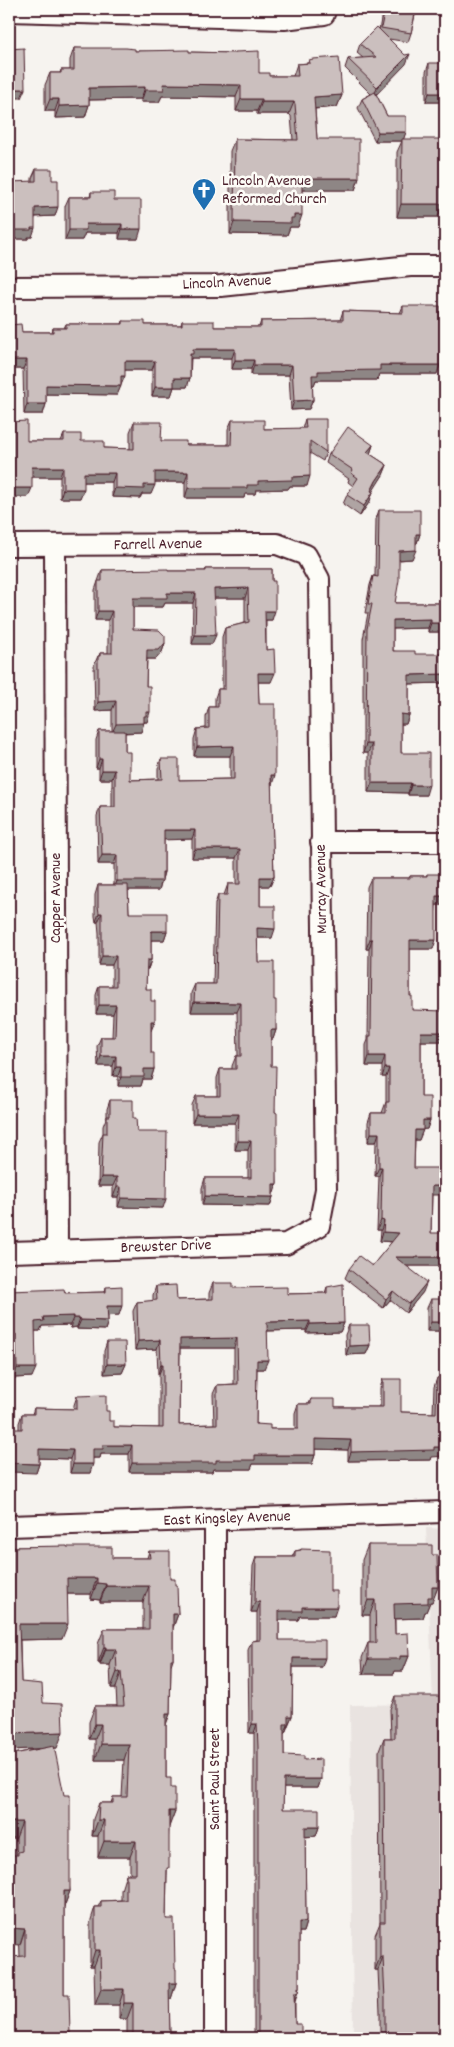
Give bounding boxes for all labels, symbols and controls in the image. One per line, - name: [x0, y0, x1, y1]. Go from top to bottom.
- place label: Lincoln Avenue Reformed Church: [222, 170, 327, 211]
- church icon: Lincoln Avenue Reformed Church: [191, 177, 217, 211]
- street label: Lincoln Avenue: [182, 269, 272, 297]
- street label: Farrell Avenue: [114, 533, 202, 557]
- street label: Murray Avenue: [310, 844, 334, 934]
- street label: Capper Avenue: [45, 853, 68, 943]
- street label: Brewster Drive: [120, 1234, 212, 1260]
- street label: East Kingsley Avenue: [163, 1505, 291, 1533]
- street label: Saint Paul Street: [204, 1728, 227, 1830]

